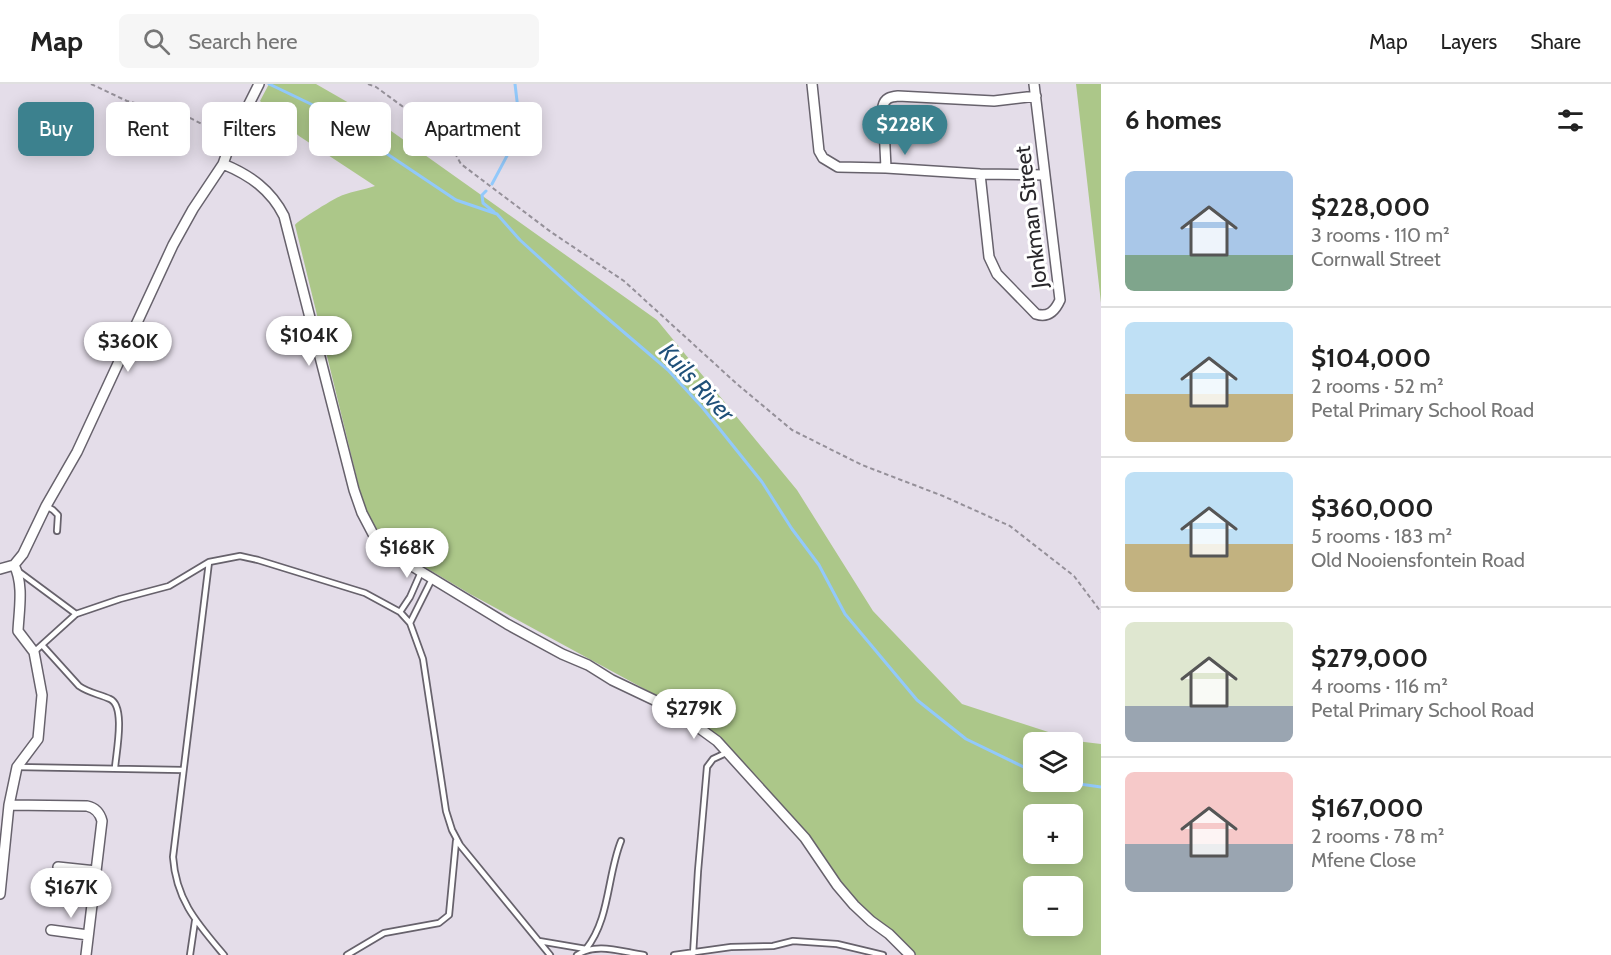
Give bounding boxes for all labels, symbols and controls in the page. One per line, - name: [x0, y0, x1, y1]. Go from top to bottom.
- search box: [119, 14, 539, 68]
- text: Map: [30, 24, 83, 58]
- icon: search: [140, 25, 173, 58]
- text: Search here: [188, 28, 297, 55]
- text: Map: [1369, 29, 1408, 54]
- text: Layers: [1441, 29, 1497, 54]
- text: Share: [1530, 29, 1581, 54]
- chip: Buy: [18, 102, 94, 156]
- chip: Rent: [106, 102, 190, 156]
- chip: Filters: [202, 102, 297, 156]
- chip: New: [309, 102, 391, 156]
- chip: Apartment: [403, 102, 542, 156]
- text: 6 homes: [1125, 104, 1222, 136]
- icon: filters: [1554, 104, 1587, 137]
- pin: $228K: [863, 105, 947, 156]
- text: $228K: [876, 112, 934, 136]
- street label: Jonkman Street: [1009, 144, 1053, 291]
- text: $228,000: [1311, 191, 1430, 223]
- icon: home: [1173, 195, 1245, 267]
- text: 3 rooms · 110 m²: [1311, 223, 1450, 247]
- text: Cornwall Street: [1311, 247, 1441, 271]
- pin: $104K: [267, 316, 351, 367]
- pin: $360K: [86, 322, 170, 373]
- text: $104K: [280, 323, 338, 347]
- text: $360K: [98, 329, 158, 353]
- water label: Kuils River: [653, 337, 742, 428]
- text: $104,000: [1311, 342, 1431, 374]
- icon: home: [1173, 346, 1245, 418]
- text: 2 rooms · 52 m²: [1311, 374, 1444, 398]
- text: Petal Primary School Road: [1311, 398, 1534, 422]
- text: $360,000: [1311, 492, 1434, 524]
- icon: home: [1173, 496, 1245, 568]
- text: 5 rooms · 183 m²: [1311, 524, 1452, 548]
- pin: $168K: [365, 528, 449, 579]
- text: $168K: [380, 535, 434, 559]
- text: Old Nooiensfontein Road: [1311, 548, 1525, 572]
- text: $279,000: [1311, 642, 1428, 674]
- icon: home: [1173, 646, 1245, 718]
- text: 4 rooms · 116 m²: [1311, 674, 1448, 698]
- pin: $279K: [652, 689, 736, 740]
- text: $279K: [666, 696, 722, 720]
- text: Petal Primary School Road: [1311, 698, 1534, 722]
- map controls: [1023, 732, 1083, 936]
- button: layers: [1023, 732, 1083, 792]
- text: $167,000: [1311, 792, 1424, 824]
- icon: home: [1173, 796, 1245, 868]
- button: +: [1023, 804, 1083, 864]
- text: 2 rooms · 78 m²: [1311, 824, 1444, 848]
- text: Mfene Close: [1311, 848, 1416, 872]
- pin: $167K: [29, 868, 113, 919]
- text: $167K: [45, 875, 97, 899]
- button: −: [1023, 876, 1083, 936]

